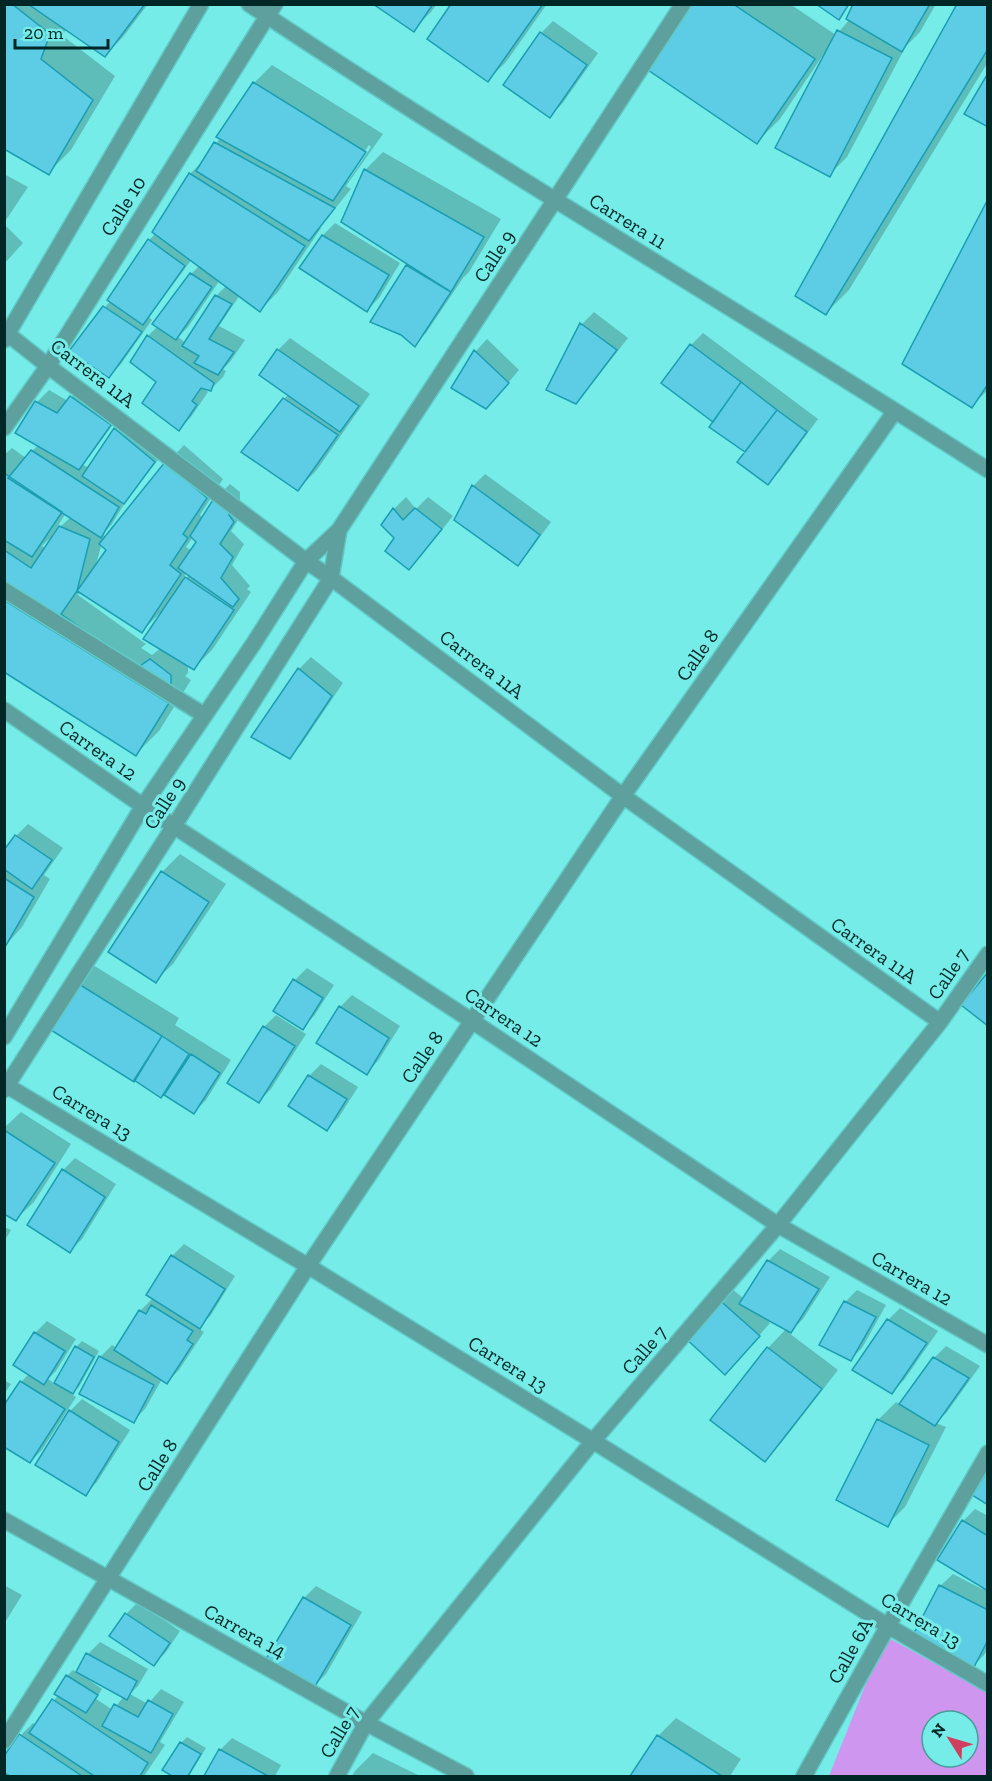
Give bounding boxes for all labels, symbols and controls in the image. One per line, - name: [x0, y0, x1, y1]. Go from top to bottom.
- scale bar: [15, 12, 108, 50]
- text: 20 m: [24, 22, 64, 44]
- street label: Calle 10: [95, 171, 151, 241]
- street label: Carrera 11: [585, 188, 671, 254]
- street label: Calle 9: [468, 225, 520, 287]
- street label: Carrera 11A: [46, 333, 141, 413]
- street label: Carrera 11A: [435, 624, 530, 704]
- street label: Calle 8: [671, 624, 723, 686]
- street label: Carrera 12: [55, 715, 141, 785]
- street label: Calle 9: [138, 772, 190, 834]
- street label: Carrera 11A: [826, 912, 923, 989]
- street label: Calle 7: [922, 943, 974, 1004]
- street label: Carrera 12: [460, 982, 548, 1052]
- street label: Calle 8: [396, 1026, 448, 1088]
- street label: Carrera 13: [48, 1079, 136, 1145]
- street label: Carrera 12: [867, 1245, 957, 1311]
- street label: Calle 7: [616, 1320, 672, 1379]
- street label: Carrera 13: [464, 1330, 552, 1398]
- street label: Calle 8: [131, 1434, 183, 1496]
- street label: Carrera 13: [877, 1587, 965, 1653]
- street label: Carrera 14: [200, 1599, 290, 1663]
- street label: Calle 6A: [822, 1613, 878, 1688]
- street label: Calle 7: [314, 1701, 364, 1762]
- north arrow: [920, 1709, 980, 1769]
- text: N: [927, 1720, 950, 1741]

